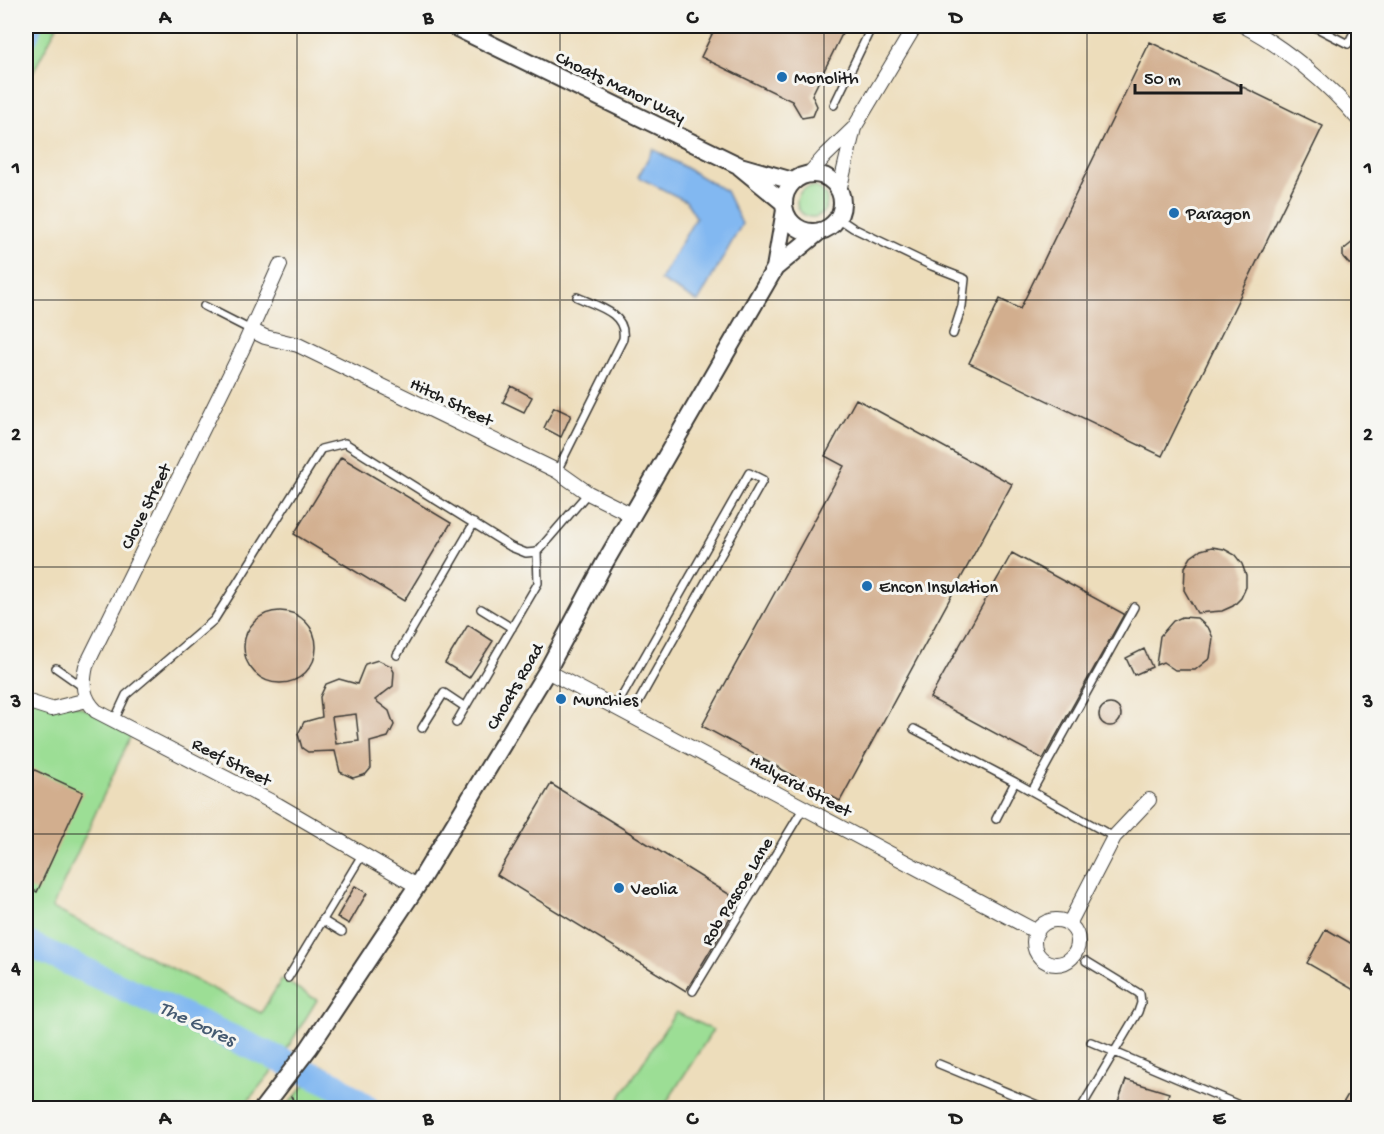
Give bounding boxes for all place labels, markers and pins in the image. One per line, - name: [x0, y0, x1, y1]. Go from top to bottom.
- place label: Monolith: [794, 69, 859, 90]
- marker: Monolith: [775, 70, 789, 84]
- place label: Paragon: [1185, 205, 1251, 226]
- marker: Paragon: [1167, 206, 1181, 220]
- place label: Encon Insulation: [879, 578, 999, 599]
- marker: Encon Insulation: [860, 579, 874, 593]
- place label: Munchies: [573, 691, 639, 712]
- marker: Munchies: [554, 692, 568, 706]
- place label: Veolia: [630, 880, 679, 901]
- marker: Veolia: [612, 881, 626, 895]

